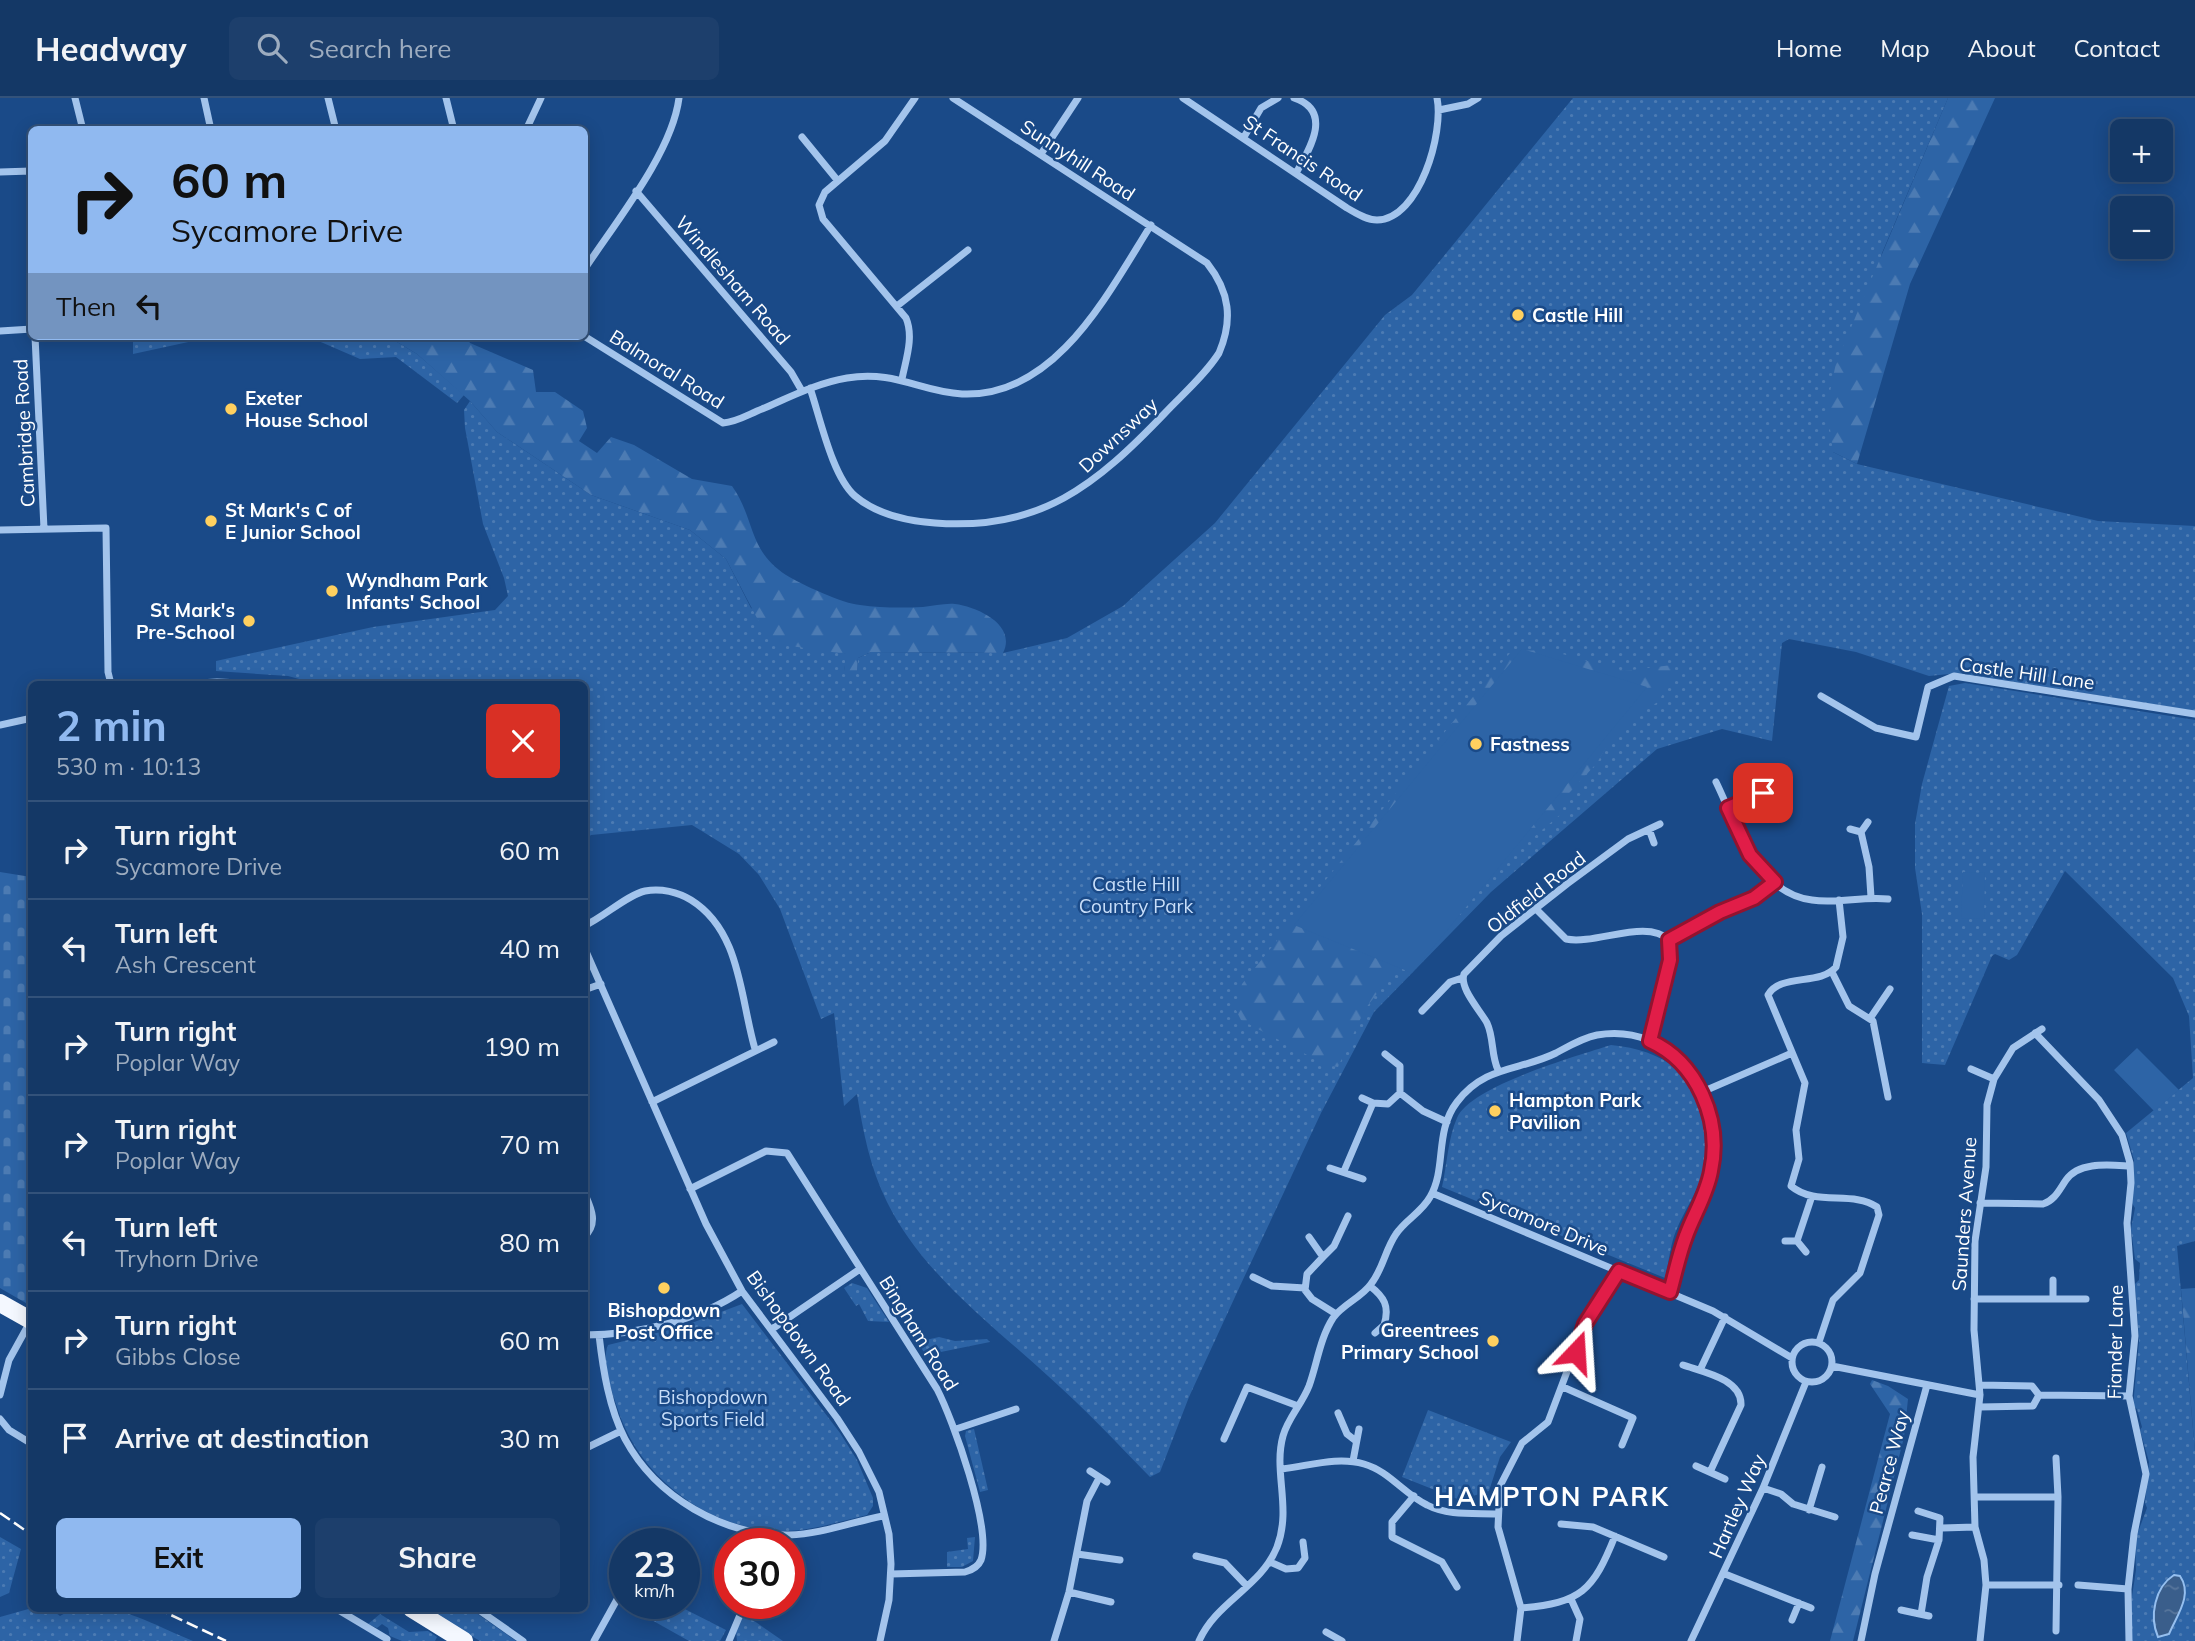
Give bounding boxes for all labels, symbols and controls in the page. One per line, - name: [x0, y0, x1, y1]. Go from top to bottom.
- search box: [229, 17, 719, 80]
- text: Headway: [35, 28, 187, 69]
- icon: search: [253, 29, 291, 67]
- text: Search here: [309, 32, 451, 65]
- text: Home: [1776, 33, 1842, 63]
- text: Map: [1880, 33, 1930, 63]
- text: About: [1968, 33, 2036, 63]
- text: Contact: [2074, 33, 2160, 63]
- street label: St Francis Road: [1239, 109, 1367, 207]
- street label: Sunnyhill Road: [1016, 114, 1140, 206]
- map controls: [2110, 119, 2173, 259]
- button: +: [2110, 119, 2173, 182]
- text: 60 m: [171, 149, 287, 210]
- icon: right: [56, 154, 147, 245]
- button: −: [2110, 196, 2173, 259]
- text: Sycamore Drive: [171, 210, 403, 250]
- street label: Windlesham Road: [670, 211, 796, 349]
- icon: left: [130, 287, 168, 325]
- text: Then: [56, 290, 116, 323]
- place label: Castle Hill: [1532, 303, 1623, 327]
- marker: Castle Hill: [1510, 307, 1526, 323]
- street label: Balmoral Road: [605, 324, 729, 414]
- street label: Cambridge Road: [8, 358, 40, 508]
- place label: Exeter House School: [245, 386, 368, 432]
- street label: Downsway: [1073, 392, 1163, 478]
- marker: Exeter House School: [223, 401, 239, 417]
- place label: St Mark's C of E Junior School: [225, 498, 361, 544]
- marker: St Mark's C of E Junior School: [203, 513, 219, 529]
- place label: Wyndham Park Infants' School: [346, 568, 488, 614]
- marker: Wyndham Park Infants' School: [324, 583, 340, 599]
- place label: St Mark's Pre-School: [136, 598, 235, 644]
- marker: St Mark's Pre-School: [241, 613, 257, 629]
- street label: Castle Hill Lane: [1958, 652, 2096, 694]
- text: 2 min: [56, 699, 167, 752]
- button: close: [486, 704, 560, 778]
- place label: Fastness: [1490, 732, 1570, 756]
- marker: Fastness: [1468, 736, 1484, 752]
- text: 530 m · 10:13: [56, 752, 201, 781]
- pin: [1733, 763, 1793, 823]
- icon: arrive: [1744, 774, 1782, 812]
- text: Turn right: [115, 819, 236, 852]
- icon: right: [56, 831, 94, 869]
- text: 60 m: [499, 834, 560, 867]
- street label: Oldfield Road: [1482, 846, 1590, 938]
- text: Sycamore Drive: [115, 852, 282, 881]
- park label: Castle Hill Country Park: [1079, 872, 1193, 918]
- text: Turn left: [115, 917, 217, 950]
- icon: left: [56, 929, 94, 967]
- text: 40 m: [499, 932, 560, 965]
- text: Ash Crescent: [115, 950, 256, 979]
- text: Turn right: [115, 1015, 236, 1048]
- icon: right: [56, 1027, 94, 1065]
- text: 190 m: [484, 1030, 560, 1063]
- text: Poplar Way: [115, 1048, 240, 1077]
- place label: Hampton Park Pavilion: [1509, 1088, 1642, 1134]
- marker: Hampton Park Pavilion: [1487, 1103, 1503, 1119]
- text: Turn right: [115, 1113, 236, 1146]
- icon: right: [56, 1125, 94, 1163]
- text: 70 m: [499, 1128, 560, 1161]
- street label: Saunders Avenue: [1947, 1136, 1981, 1292]
- text: Poplar Way: [115, 1146, 240, 1175]
- street label: Sycamore Drive: [1476, 1185, 1612, 1261]
- text: Turn left: [115, 1211, 217, 1244]
- icon: left: [56, 1223, 94, 1261]
- text: 80 m: [499, 1226, 560, 1259]
- text: Tryhorn Drive: [115, 1244, 258, 1273]
- street label: Bishopdown Road: [742, 1266, 856, 1410]
- street label: Bingham Road: [874, 1271, 964, 1395]
- marker: Bishopdown Post Office: [656, 1280, 672, 1296]
- street label: Fiander Lane: [2102, 1285, 2128, 1399]
- place label: Bishopdown Post Office: [607, 1298, 721, 1344]
- text: Turn right: [115, 1309, 236, 1342]
- position arrow: [1539, 1315, 1613, 1389]
- place label: Greentrees Primary School: [1341, 1318, 1479, 1364]
- icon: right: [56, 1321, 94, 1359]
- text: 60 m: [499, 1324, 560, 1357]
- marker: Greentrees Primary School: [1485, 1333, 1501, 1349]
- text: Gibbs Close: [115, 1342, 241, 1371]
- park label: Bishopdown Sports Field: [658, 1385, 768, 1431]
- street label: Pearce Way: [1864, 1408, 1914, 1516]
- icon: arrive: [56, 1419, 94, 1457]
- text: Arrive at destination: [115, 1422, 370, 1455]
- text: 30 m: [499, 1422, 560, 1455]
- street label: Hartley Way: [1703, 1450, 1771, 1562]
- district label: HAMPTON PARK: [1434, 1480, 1670, 1513]
- button: Exit: [56, 1518, 301, 1598]
- button: Share: [315, 1518, 560, 1598]
- speed limit sign: 30: [714, 1528, 805, 1619]
- text: 23: [633, 1542, 676, 1586]
- text: km/h: [634, 1579, 675, 1602]

